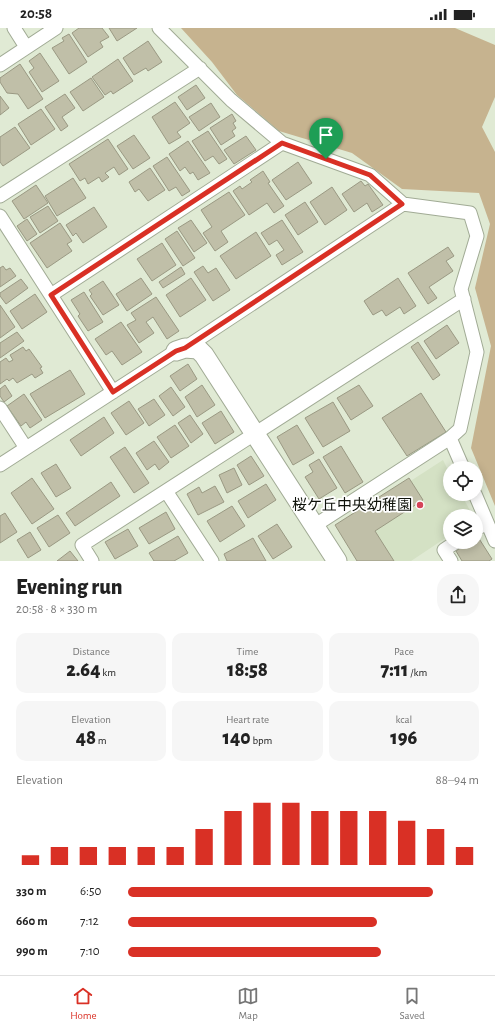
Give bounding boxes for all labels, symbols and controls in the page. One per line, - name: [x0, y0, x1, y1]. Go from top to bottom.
- text: 20:58: [20, 6, 52, 21]
- pin: [309, 118, 343, 159]
- icon: arrive: [315, 124, 337, 146]
- map controls: [443, 461, 483, 549]
- button: locate: [443, 461, 483, 501]
- place label: 桜ケ丘中央幼稚園: [292, 497, 412, 513]
- marker: 桜ケ丘中央幼稚園: [415, 500, 425, 510]
- button: layers: [443, 509, 483, 549]
- button: share: [437, 574, 479, 616]
- text: Evening run: [16, 576, 123, 598]
- text: 20:58 · 8 × 330 m: [16, 603, 97, 616]
- text: Distance: [73, 646, 110, 657]
- text: Time: [237, 646, 258, 657]
- text: Pace: [394, 646, 414, 657]
- text: 2.64: [66, 660, 100, 680]
- text: 18:58: [227, 660, 268, 680]
- text: 7:11: [380, 660, 408, 680]
- text: km: [100, 667, 116, 678]
- text: /km: [408, 667, 427, 678]
- text: Elevation: [71, 714, 111, 725]
- text: Heart rate: [226, 714, 269, 725]
- text: kcal: [395, 714, 412, 725]
- text: 48: [76, 728, 96, 748]
- text: 140: [223, 728, 251, 748]
- text: 196: [390, 728, 417, 748]
- text: m: [96, 735, 107, 746]
- text: bpm: [251, 735, 272, 746]
- text: Elevation: [16, 774, 63, 787]
- text: 88–94 m: [436, 774, 479, 787]
- text: 330 m: [16, 885, 46, 898]
- text: 6:50: [80, 885, 101, 898]
- text: 660 m: [16, 915, 48, 928]
- text: 7:12: [80, 915, 99, 928]
- text: 990 m: [16, 945, 48, 958]
- text: 7:10: [80, 945, 100, 958]
- tab: Home: [70, 985, 97, 1022]
- tab: Map: [237, 985, 259, 1022]
- tab: Saved: [400, 985, 425, 1022]

